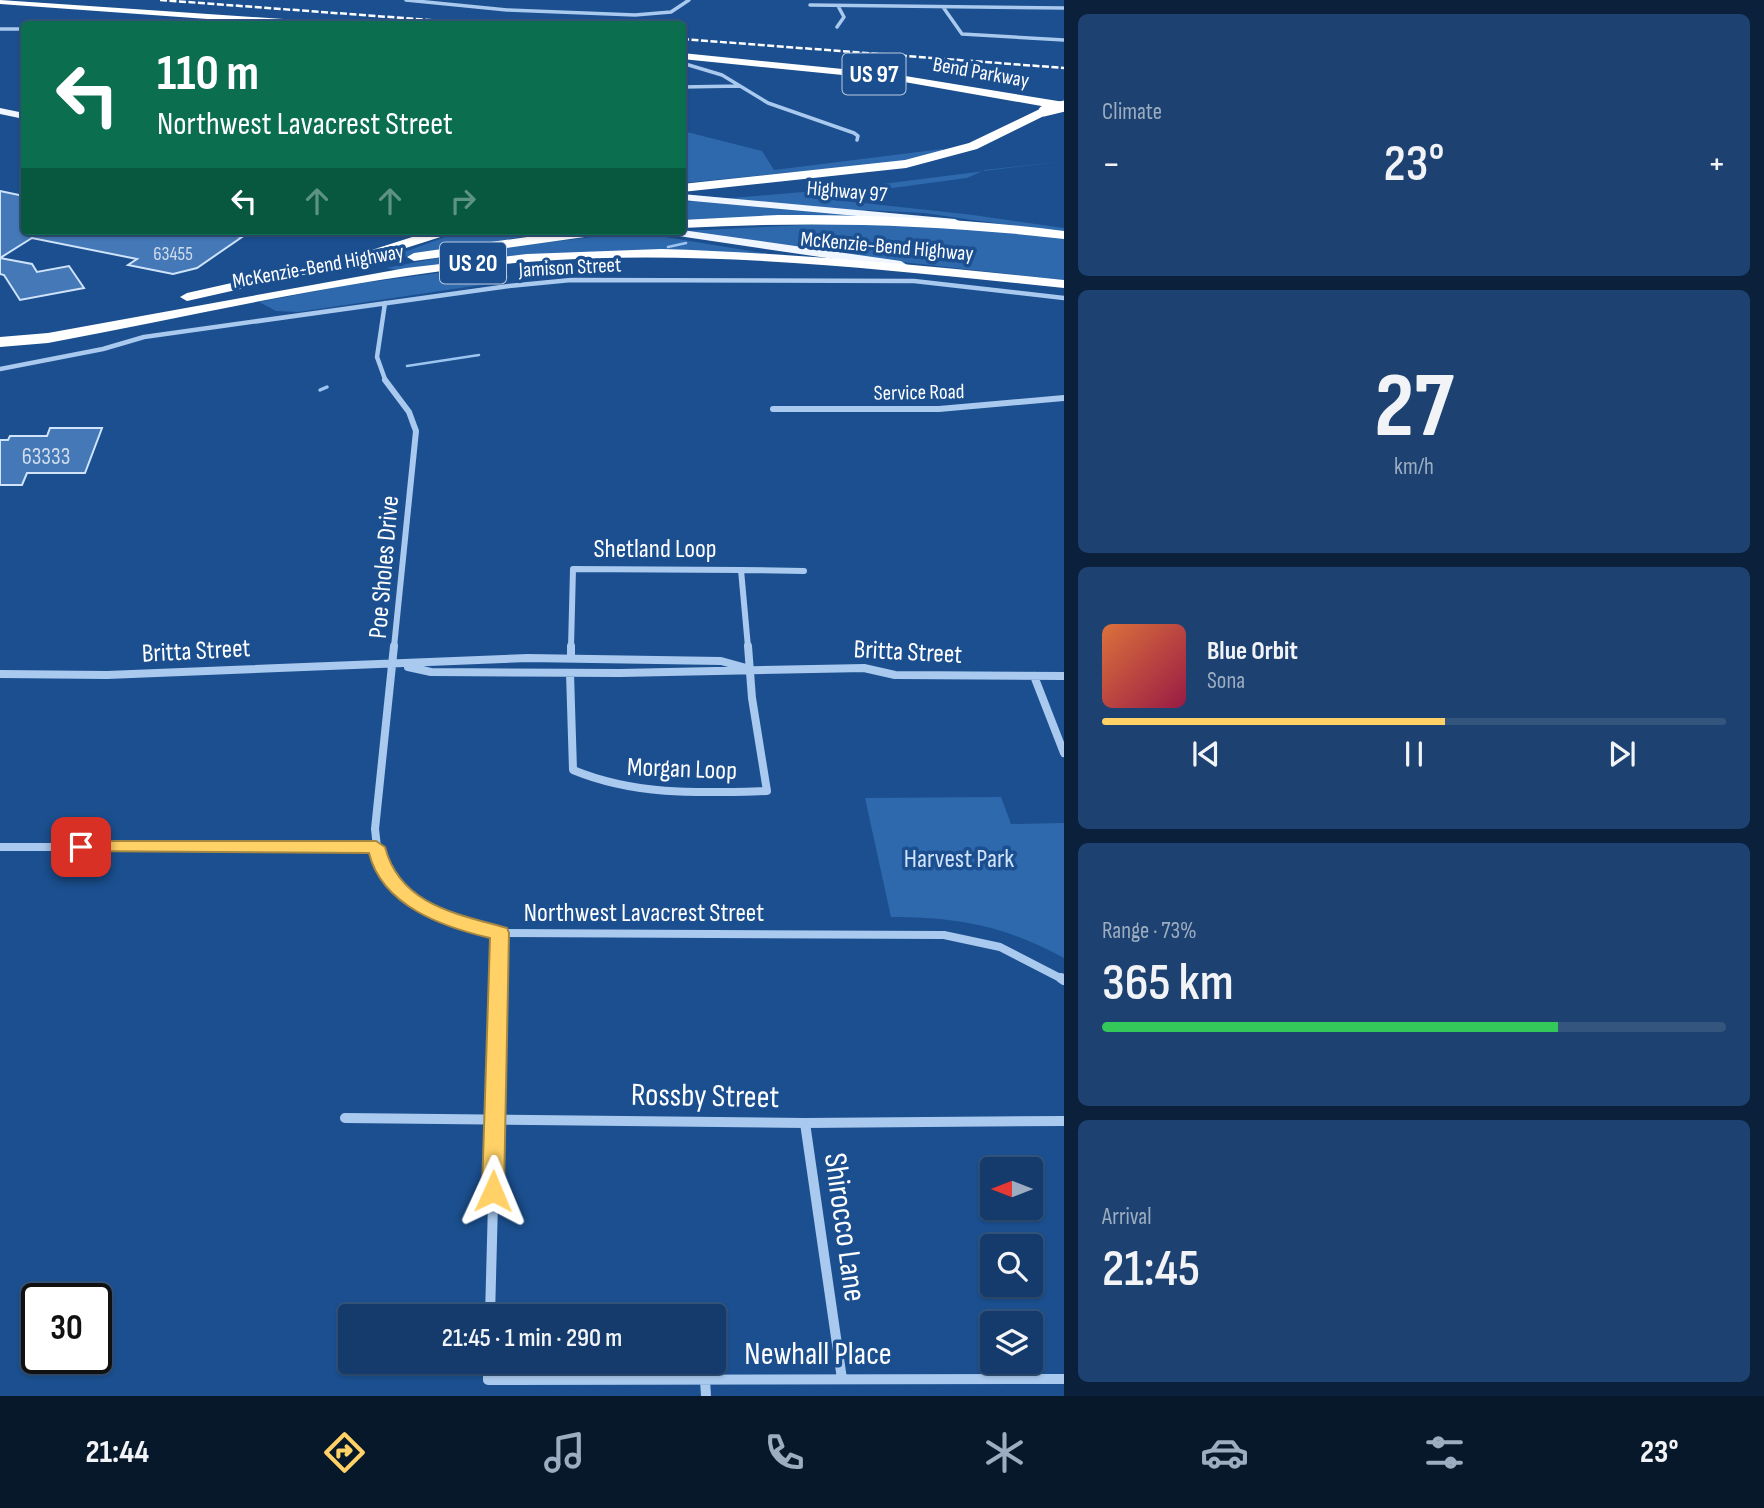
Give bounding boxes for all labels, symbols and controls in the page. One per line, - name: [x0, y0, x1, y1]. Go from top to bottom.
- text: 110 m: [157, 45, 259, 104]
- icon: left: [42, 49, 133, 140]
- street label: Bend Parkway: [931, 52, 1031, 93]
- road number: US 97: [842, 54, 906, 94]
- text: Climate: [1102, 98, 1162, 126]
- text: Northwest Lavacrest Street: [157, 105, 453, 144]
- text: 23°: [1384, 133, 1444, 196]
- text: −: [1102, 142, 1121, 187]
- text: +: [1707, 142, 1726, 187]
- street label: Highway 97: [806, 176, 889, 208]
- icon: left: [225, 182, 263, 220]
- icon: ahead: [298, 182, 336, 220]
- icon: ahead: [371, 182, 409, 220]
- icon: right: [444, 182, 482, 220]
- street label: McKenzie-Bend Highway: [799, 226, 974, 267]
- street label: McKenzie-Bend Highway: [231, 239, 406, 294]
- road number: US 20: [440, 242, 506, 284]
- house number: 63455: [153, 243, 193, 266]
- street label: Jamison Street: [517, 252, 622, 283]
- text: 27: [1374, 353, 1454, 462]
- street label: Service Road: [873, 379, 965, 406]
- house number: 63333: [22, 443, 70, 471]
- text: km/h: [1394, 453, 1434, 481]
- street label: Poe Sholes Drive: [363, 494, 406, 640]
- street label: Shetland Loop: [593, 534, 717, 565]
- street label: Britta Street: [141, 633, 251, 670]
- street label: Britta Street: [853, 634, 963, 671]
- text: Blue Orbit: [1207, 636, 1298, 667]
- text: Sona: [1207, 667, 1245, 695]
- icon: previous: [1187, 735, 1225, 773]
- icon: pause: [1395, 735, 1433, 773]
- icon: next: [1603, 735, 1641, 773]
- street label: Morgan Loop: [626, 752, 737, 787]
- pin: [51, 817, 111, 877]
- icon: arrive: [62, 828, 100, 866]
- park label: Harvest Park: [904, 844, 1014, 875]
- street label: Northwest Lavacrest Street: [524, 898, 764, 929]
- text: Range · 73%: [1102, 917, 1197, 945]
- text: 365 km: [1102, 952, 1234, 1015]
- street label: Rossby Street: [630, 1076, 779, 1117]
- street label: Shirocco Lane: [815, 1150, 874, 1304]
- position arrow: [456, 1154, 530, 1228]
- north arrow: [980, 1157, 1043, 1220]
- map controls: [980, 1157, 1043, 1374]
- text: Arrival: [1102, 1203, 1151, 1231]
- button: search: [980, 1234, 1043, 1297]
- text: 21:45: [1102, 1238, 1200, 1301]
- speed limit sign: 30: [21, 1283, 112, 1374]
- button: layers: [980, 1311, 1043, 1374]
- text: 21:45 · 1 min · 290 m: [442, 1323, 622, 1354]
- street label: Newhall Place: [744, 1335, 892, 1374]
- icon: directions: [320, 1428, 369, 1477]
- icon: music: [540, 1428, 589, 1477]
- icon: phone: [760, 1428, 809, 1477]
- icon: climate: [980, 1428, 1029, 1477]
- icon: car: [1200, 1428, 1249, 1477]
- icon: filters: [1420, 1428, 1469, 1477]
- text: 21:44: [85, 1433, 149, 1472]
- text: 23°: [1640, 1433, 1678, 1472]

